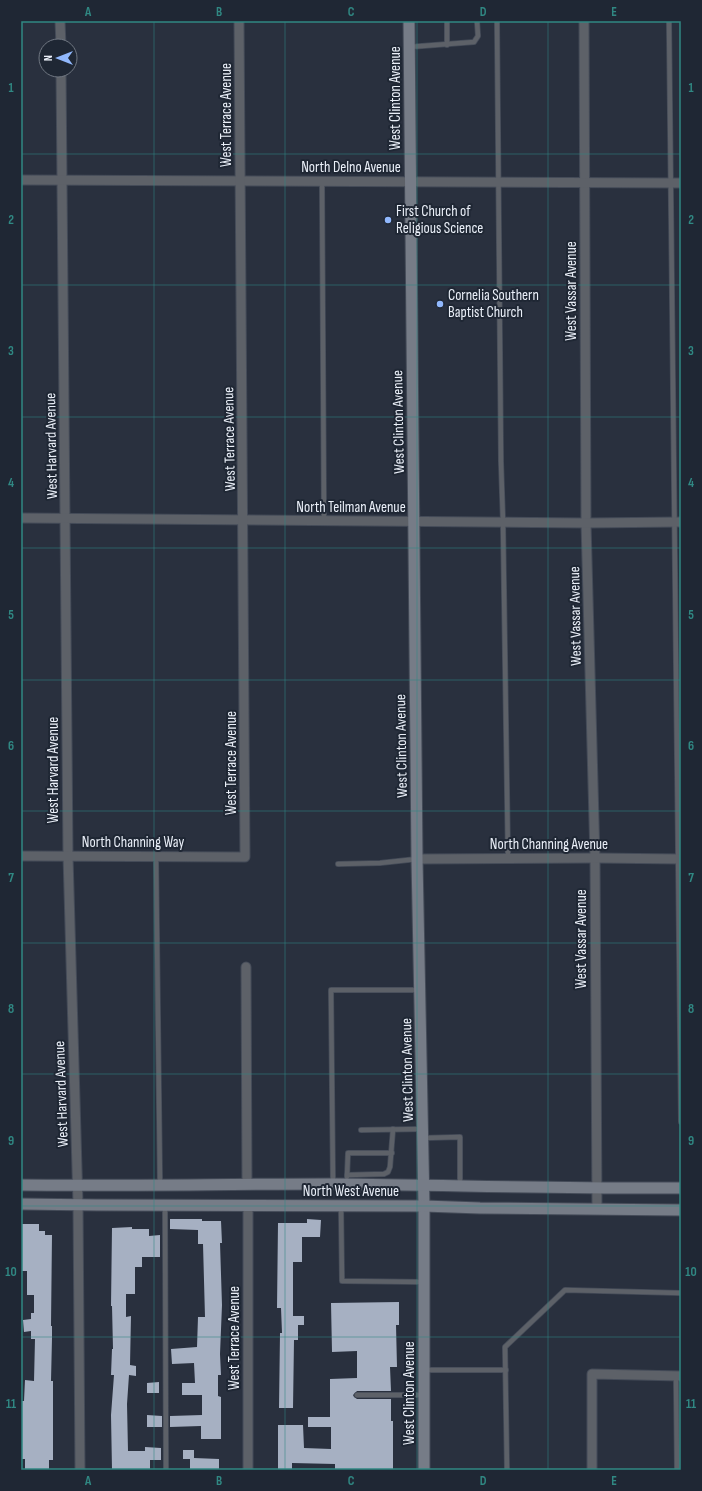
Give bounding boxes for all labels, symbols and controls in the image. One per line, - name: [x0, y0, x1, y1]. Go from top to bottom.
- text: A: [84, 4, 92, 20]
- text: B: [216, 4, 222, 20]
- text: C: [348, 4, 355, 20]
- text: D: [480, 4, 487, 20]
- text: E: [611, 4, 617, 20]
- north arrow: [38, 38, 78, 78]
- street label: West Clinton Avenue: [386, 46, 405, 150]
- text: N: [42, 55, 55, 61]
- street label: West Terrace Avenue: [217, 63, 236, 167]
- text: 1: [8, 80, 14, 96]
- text: 1: [688, 80, 694, 96]
- street label: North Delno Avenue: [301, 158, 401, 177]
- place label: First Church of Religious Science: [396, 202, 483, 238]
- text: 2: [8, 212, 14, 228]
- text: 2: [688, 212, 694, 228]
- marker: First Church of Religious Science: [383, 215, 393, 225]
- street label: West Vassar Avenue: [562, 241, 581, 341]
- place label: Cornelia Southern Baptist Church: [448, 286, 539, 322]
- marker: Cornelia Southern Baptist Church: [435, 299, 445, 309]
- text: 3: [8, 343, 14, 359]
- text: 3: [688, 343, 694, 359]
- street label: West Clinton Avenue: [388, 370, 409, 474]
- street label: West Terrace Avenue: [219, 387, 240, 491]
- street label: West Harvard Avenue: [41, 393, 62, 499]
- text: 4: [8, 475, 14, 491]
- text: 4: [688, 475, 694, 491]
- street label: North Teilman Avenue: [296, 498, 406, 517]
- street label: West Vassar Avenue: [565, 566, 586, 666]
- text: 5: [8, 607, 14, 623]
- text: 5: [688, 607, 694, 623]
- street label: West Clinton Avenue: [391, 694, 412, 798]
- street label: West Terrace Avenue: [222, 711, 241, 815]
- street label: West Harvard Avenue: [44, 717, 63, 823]
- text: 6: [8, 738, 14, 754]
- text: 6: [688, 738, 694, 754]
- street label: North Channing Way: [82, 833, 184, 852]
- street label: North Channing Avenue: [490, 835, 608, 854]
- text: 7: [8, 870, 14, 886]
- text: 7: [688, 870, 694, 886]
- street label: West Vassar Avenue: [572, 889, 591, 989]
- text: 8: [8, 1001, 14, 1017]
- text: 8: [688, 1001, 694, 1017]
- street label: West Clinton Avenue: [397, 1018, 418, 1122]
- street label: West Harvard Avenue: [50, 1040, 73, 1148]
- text: 9: [8, 1133, 14, 1149]
- text: 9: [688, 1133, 694, 1149]
- street label: North West Avenue: [303, 1182, 399, 1201]
- text: 10: [5, 1264, 17, 1280]
- text: 10: [685, 1264, 697, 1280]
- street label: West Terrace Avenue: [225, 1286, 244, 1390]
- street label: West Clinton Avenue: [400, 1341, 419, 1445]
- text: 11: [6, 1396, 16, 1412]
- text: 11: [686, 1396, 696, 1412]
- text: A: [84, 1473, 92, 1489]
- text: B: [216, 1473, 222, 1489]
- text: C: [348, 1473, 355, 1489]
- text: D: [480, 1473, 487, 1489]
- text: E: [611, 1473, 617, 1489]

